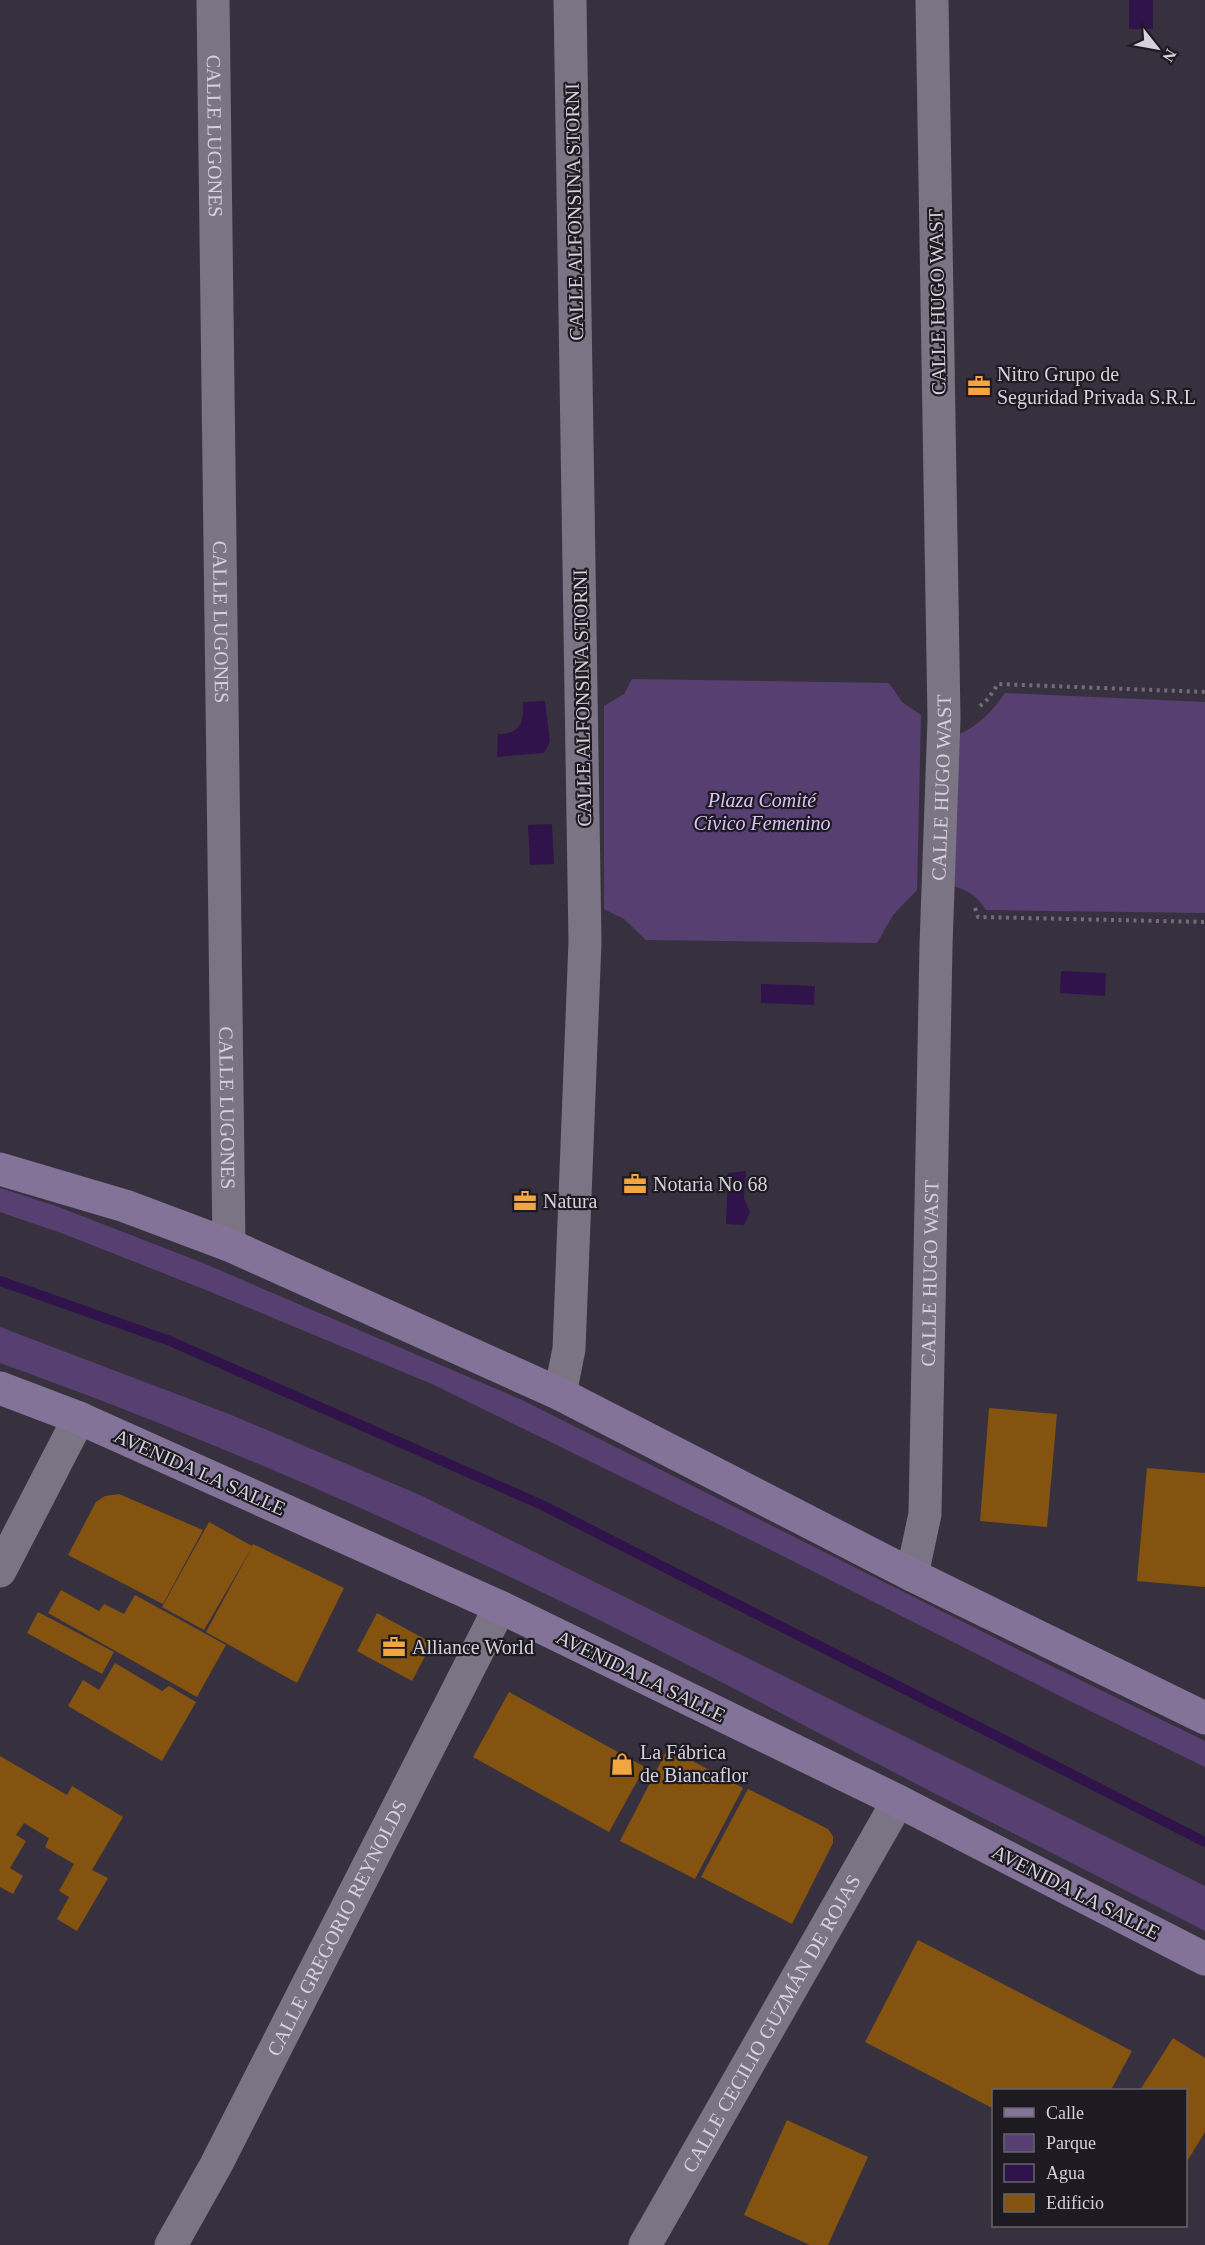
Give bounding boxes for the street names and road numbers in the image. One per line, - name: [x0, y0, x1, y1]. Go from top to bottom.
- street label: CALLE LUGONES: [203, 54, 227, 218]
- street label: CALLE ALFONSINA STORNI: [561, 83, 587, 341]
- street label: CALLE HUGO WAST: [924, 209, 950, 395]
- street label: CALLE LUGONES: [209, 540, 233, 703]
- street label: CALLE ALFONSINA STORNI: [569, 569, 595, 827]
- street label: CALLE HUGO WAST: [927, 694, 955, 881]
- street label: CALLE LUGONES: [215, 1026, 239, 1189]
- street label: CALLE HUGO WAST: [917, 1180, 942, 1367]
- street label: AVENIDA LA SALLE: [111, 1424, 289, 1520]
- street label: AVENIDA LA SALLE: [553, 1626, 729, 1726]
- street label: CALLE GREGORIO REYNOLDS: [262, 1796, 411, 2060]
- street label: AVENIDA LA SALLE: [989, 1840, 1163, 1944]
- street label: CALLE CECILIO GUZMÁN DE ROJAS: [678, 1871, 865, 2176]

